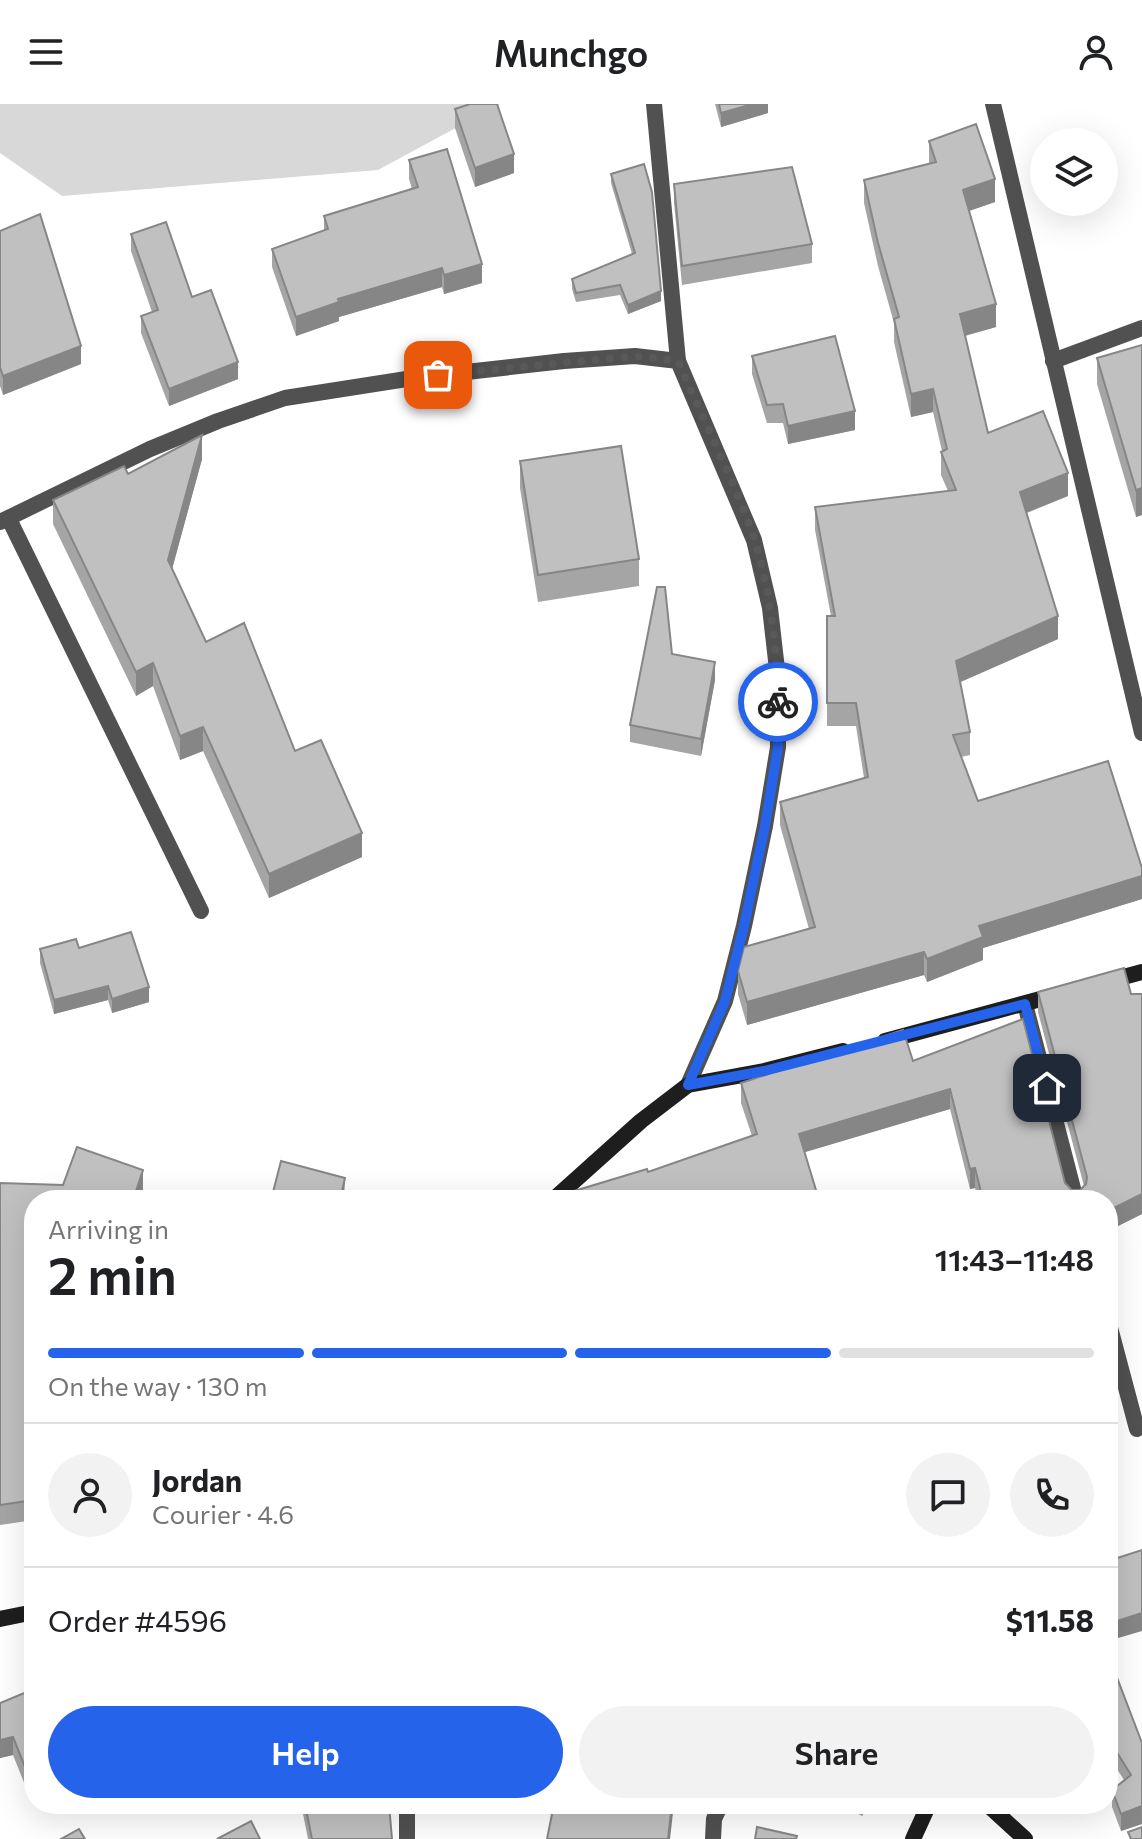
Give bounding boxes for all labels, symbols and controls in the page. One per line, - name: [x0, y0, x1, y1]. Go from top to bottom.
- icon: menu: [24, 30, 68, 74]
- text: Munchgo: [494, 30, 648, 74]
- icon: person: [1074, 30, 1118, 74]
- map controls: [1030, 128, 1118, 216]
- button: layers: [1030, 128, 1118, 216]
- pin: [404, 341, 472, 409]
- icon: bag: [416, 353, 460, 397]
- courier: [738, 662, 818, 742]
- icon: bike: [756, 680, 800, 724]
- pin: [1013, 1054, 1081, 1122]
- icon: home: [1025, 1066, 1069, 1110]
- text: Arriving in: [48, 1213, 169, 1244]
- text: 11:43–11:48: [935, 1240, 1094, 1277]
- text: 2 min: [48, 1242, 177, 1306]
- text: On the way · 130 m: [48, 1370, 267, 1401]
- button: person: [48, 1453, 132, 1537]
- button: chat: [906, 1453, 990, 1537]
- button: phone: [1010, 1453, 1094, 1537]
- text: Jordan: [152, 1461, 242, 1498]
- text: Courier · 4.6: [152, 1498, 294, 1529]
- text: Order #4596: [48, 1601, 227, 1638]
- text: $11.58: [1006, 1601, 1094, 1638]
- button: Help: [48, 1706, 563, 1798]
- button: Share: [579, 1706, 1094, 1798]

